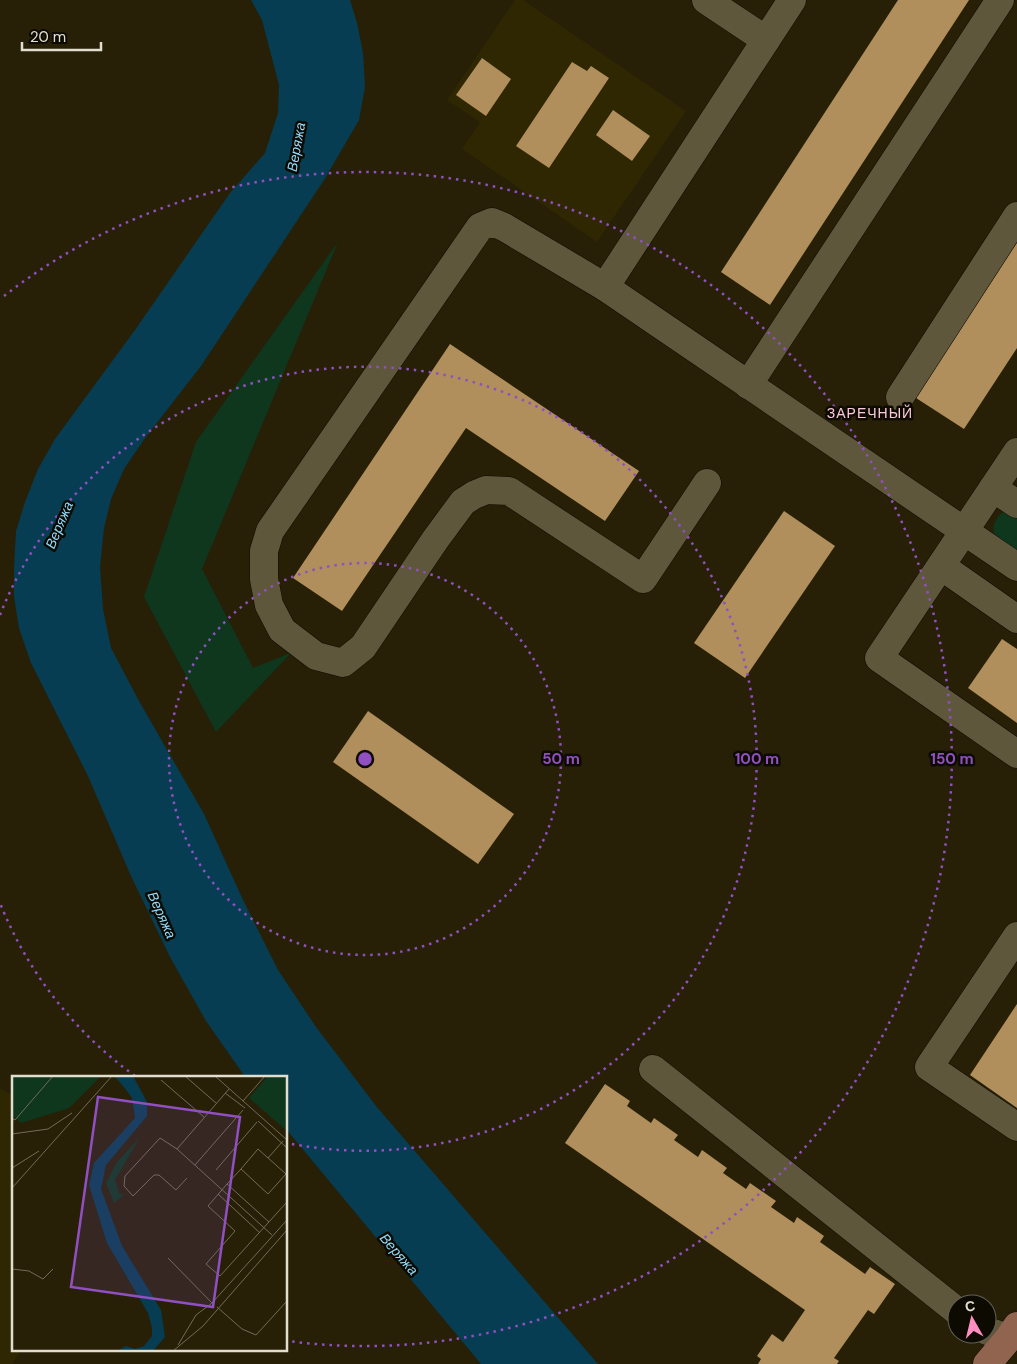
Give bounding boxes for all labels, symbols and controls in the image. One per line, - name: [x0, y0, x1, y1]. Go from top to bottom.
- scale bar: [22, 20, 101, 52]
- text: 20 m: [30, 27, 66, 47]
- water label: Веряжа: [283, 121, 309, 173]
- district label: ЗАРЕЧНЫЙ: [827, 404, 913, 422]
- water label: Веряжа: [41, 498, 77, 551]
- text: 50 m: [542, 749, 580, 769]
- text: 100 m: [735, 749, 779, 769]
- text: 150 m: [931, 749, 974, 769]
- centre of rings: [356, 750, 374, 768]
- water label: Веряжа: [144, 889, 180, 942]
- inset map: [12, 1076, 288, 1352]
- water label: Веряжа: [376, 1229, 422, 1279]
- north arrow: [947, 1294, 997, 1344]
- text: С: [964, 1297, 976, 1316]

